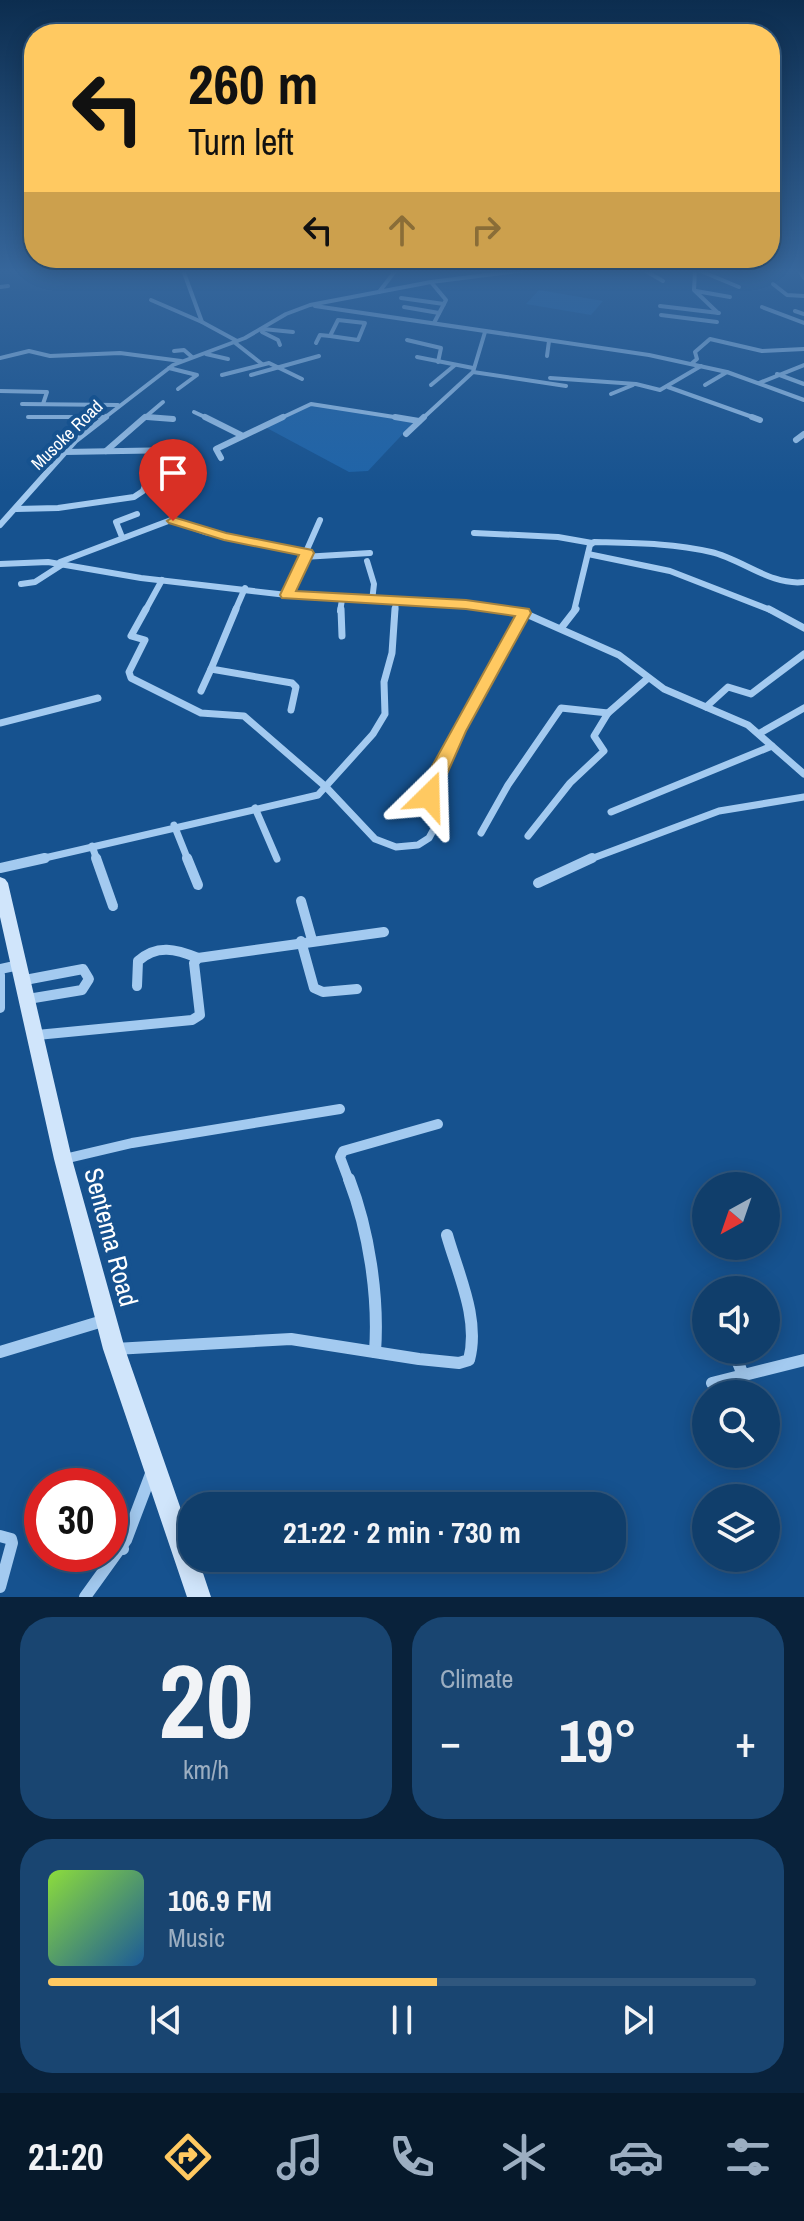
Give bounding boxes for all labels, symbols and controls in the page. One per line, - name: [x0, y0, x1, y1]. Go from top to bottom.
- text: 260 m: [188, 46, 318, 121]
- icon: left: [56, 56, 160, 160]
- text: Turn left: [188, 118, 294, 166]
- icon: left: [296, 208, 340, 252]
- icon: ahead: [380, 208, 424, 252]
- icon: right: [464, 208, 508, 252]
- street label: Musoke Road: [25, 394, 108, 475]
- pin: [139, 439, 207, 521]
- icon: arrive: [151, 451, 195, 495]
- position arrow: [387, 754, 471, 838]
- street label: Sentema Road: [76, 1164, 147, 1310]
- north arrow: [692, 1172, 780, 1260]
- map controls: [692, 1172, 780, 1572]
- button: sound: [692, 1276, 780, 1364]
- button: search: [692, 1380, 780, 1468]
- speed limit sign: 30: [24, 1468, 128, 1572]
- button: layers: [692, 1484, 780, 1572]
- text: 21:22 · 2 min · 730 m: [283, 1512, 521, 1552]
- text: 20: [159, 1630, 253, 1770]
- text: Climate: [440, 1661, 513, 1696]
- text: 19°: [559, 1700, 637, 1781]
- text: −: [440, 1711, 461, 1771]
- text: +: [735, 1711, 756, 1771]
- text: km/h: [183, 1752, 229, 1787]
- text: 106.9 FM: [168, 1880, 272, 1920]
- text: Music: [168, 1920, 225, 1955]
- icon: previous: [144, 1998, 188, 2042]
- icon: pause: [380, 1998, 424, 2042]
- icon: next: [616, 1998, 660, 2042]
- icon: directions: [160, 2129, 216, 2185]
- icon: music: [272, 2129, 328, 2185]
- icon: phone: [384, 2129, 440, 2185]
- icon: climate: [496, 2129, 552, 2185]
- icon: car: [608, 2129, 664, 2185]
- icon: filters: [720, 2129, 776, 2185]
- text: 21:20: [28, 2133, 104, 2181]

